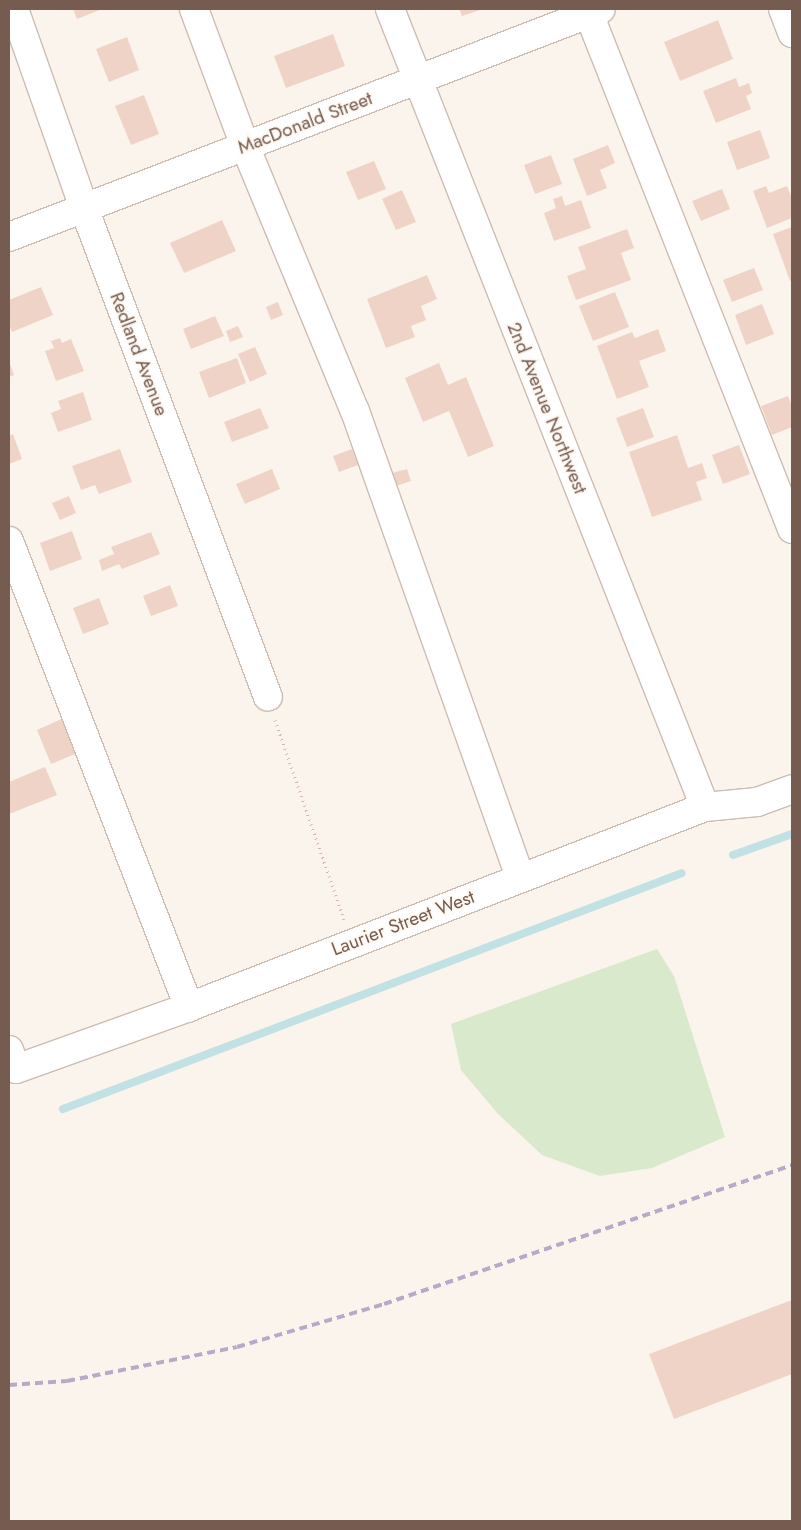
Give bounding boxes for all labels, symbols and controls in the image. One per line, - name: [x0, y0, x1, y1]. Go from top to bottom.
- street label: MacDonald Street: [235, 87, 375, 159]
- street label: Redland Avenue: [105, 289, 173, 419]
- street label: 2nd Avenue Northwest: [502, 319, 592, 497]
- street label: Laurier Street West: [328, 885, 478, 961]

